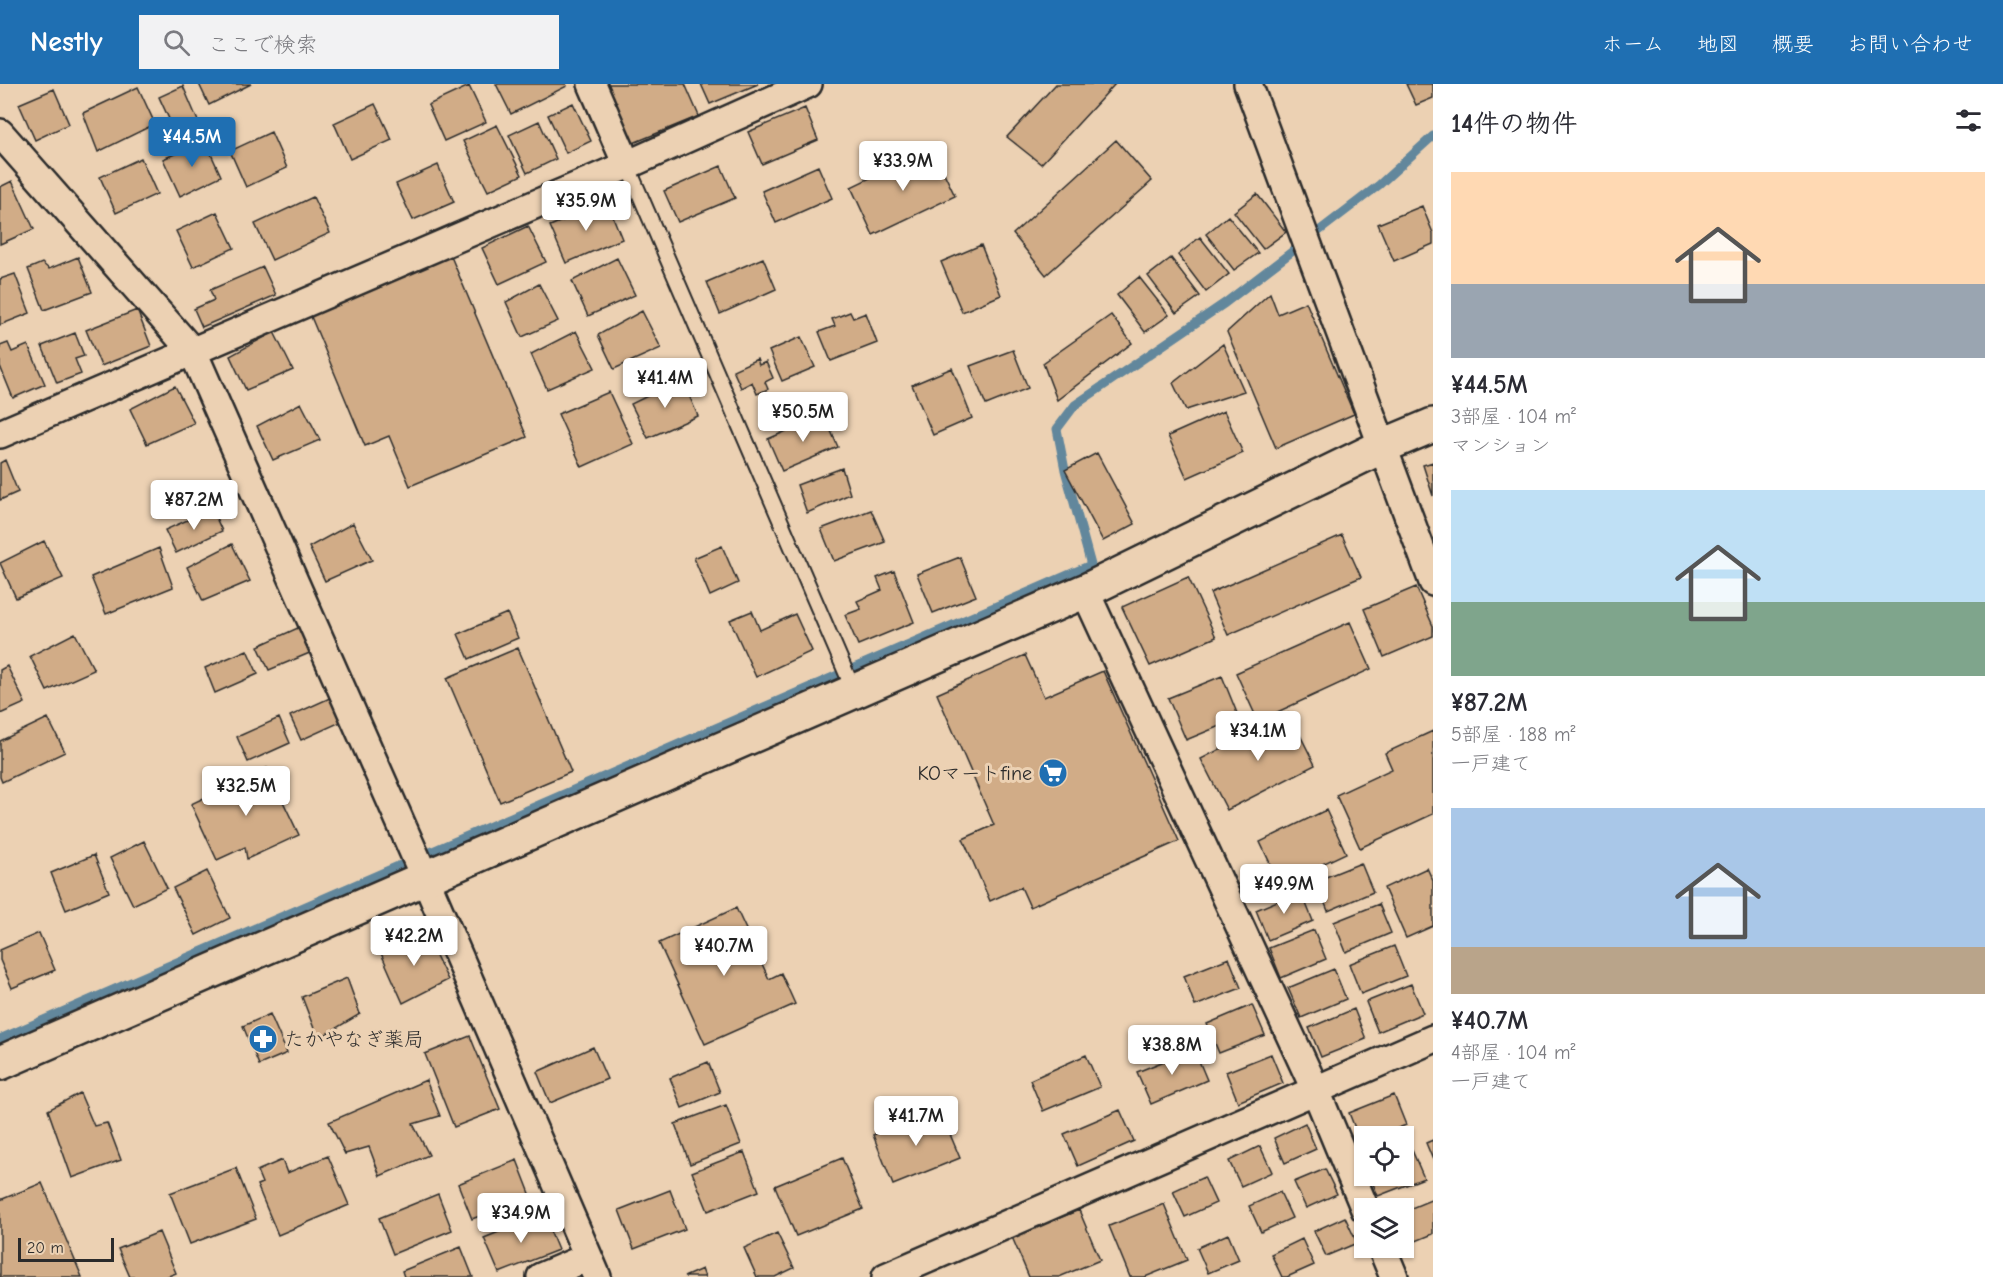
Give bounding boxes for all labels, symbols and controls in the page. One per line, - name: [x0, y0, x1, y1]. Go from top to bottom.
- search box: [139, 15, 559, 69]
- text: Nestly: [30, 26, 103, 58]
- icon: search: [160, 26, 193, 59]
- text: ここで検索: [208, 32, 318, 58]
- text: ホーム: [1602, 32, 1664, 56]
- text: 地図: [1697, 32, 1739, 56]
- text: 概要: [1772, 32, 1814, 56]
- text: お問い合わせ: [1847, 32, 1973, 56]
- icon: filters: [1952, 104, 1985, 137]
- text: 14件の物件: [1451, 109, 1577, 139]
- pin: ¥44.5M: [143, 117, 241, 168]
- text: ¥44.5M: [163, 125, 221, 148]
- pin: ¥33.9M: [854, 141, 952, 192]
- text: ¥33.9M: [873, 149, 933, 172]
- pin: ¥35.9M: [537, 181, 635, 232]
- text: ¥35.9M: [556, 189, 616, 212]
- icon: home: [1664, 211, 1772, 319]
- pin: ¥41.4M: [616, 358, 714, 409]
- text: ¥41.4M: [637, 366, 693, 389]
- text: ¥44.5M: [1451, 370, 1528, 400]
- pin: ¥50.5M: [754, 392, 852, 443]
- text: ¥50.5M: [772, 400, 834, 423]
- text: 3部屋 · 104 m²: [1451, 405, 1576, 428]
- text: マンション: [1451, 434, 1550, 457]
- pin: ¥87.2M: [145, 480, 243, 531]
- text: ¥87.2M: [165, 488, 223, 511]
- icon: home: [1664, 529, 1772, 637]
- text: ¥87.2M: [1451, 688, 1527, 718]
- pin: ¥34.1M: [1209, 711, 1307, 762]
- text: ¥34.1M: [1230, 719, 1286, 742]
- text: 5部屋 · 188 m²: [1451, 723, 1575, 746]
- text: 一戸建て: [1451, 752, 1531, 775]
- supermarket icon: KOマートfine: [1037, 757, 1069, 789]
- place label: KOマートfine: [918, 762, 1032, 785]
- pin: ¥32.5M: [197, 766, 295, 817]
- text: ¥32.5M: [216, 774, 276, 797]
- icon: home: [1664, 847, 1772, 955]
- pin: ¥49.9M: [1235, 864, 1333, 915]
- text: ¥49.9M: [1254, 872, 1314, 895]
- pin: ¥42.2M: [365, 916, 463, 967]
- text: ¥42.2M: [385, 924, 443, 947]
- pin: ¥40.7M: [675, 926, 773, 977]
- text: ¥40.7M: [694, 934, 754, 957]
- text: ¥40.7M: [1451, 1006, 1528, 1036]
- pharmacy icon: たかやなぎ薬局: [247, 1023, 279, 1055]
- pin: ¥38.8M: [1123, 1025, 1221, 1076]
- place label: たかやなぎ薬局: [284, 1028, 424, 1051]
- text: ¥38.8M: [1142, 1033, 1202, 1056]
- text: 4部屋 · 104 m²: [1451, 1041, 1576, 1064]
- text: 一戸建て: [1451, 1070, 1531, 1093]
- pin: ¥41.7M: [867, 1096, 965, 1147]
- text: ¥41.7M: [888, 1104, 944, 1127]
- map controls: [1354, 1126, 1414, 1258]
- button: locate: [1354, 1126, 1414, 1186]
- pin: ¥34.9M: [472, 1193, 570, 1244]
- button: layers: [1354, 1198, 1414, 1258]
- text: ¥34.9M: [491, 1201, 551, 1224]
- scale bar: [18, 1235, 114, 1262]
- text: 20 m: [27, 1239, 64, 1257]

